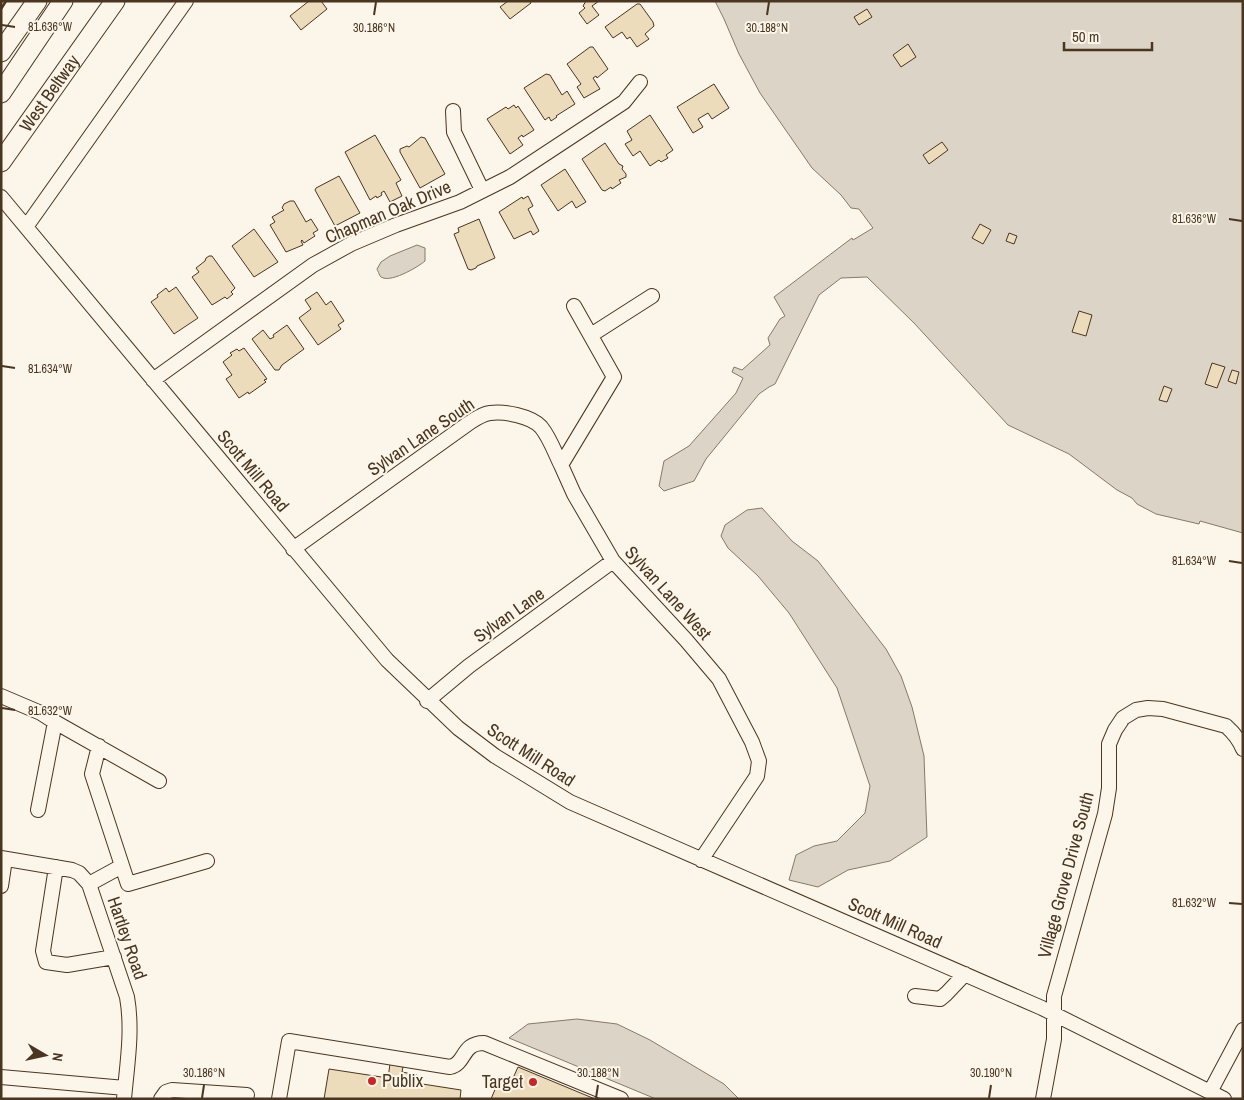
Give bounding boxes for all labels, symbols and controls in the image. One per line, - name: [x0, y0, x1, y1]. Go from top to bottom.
- text: 81.636°W: [28, 19, 73, 35]
- text: 30.186°N: [353, 20, 395, 36]
- text: 30.188°N: [746, 20, 788, 36]
- scale bar: [1064, 20, 1152, 52]
- text: 50 m: [1072, 26, 1099, 47]
- street label: West Beltway: [13, 49, 85, 137]
- street label: Chapman Oak Drive: [321, 174, 455, 249]
- text: 81.636°W: [1172, 211, 1217, 227]
- text: 81.634°W: [28, 361, 73, 377]
- street label: Sylvan Lane South: [362, 392, 479, 482]
- street label: Scott Mill Road: [212, 424, 295, 517]
- street label: Sylvan Lane West: [619, 540, 717, 645]
- text: 81.634°W: [1172, 553, 1217, 569]
- street label: Sylvan Lane: [468, 581, 549, 648]
- text: 81.632°W: [28, 703, 73, 719]
- street label: Scott Mill Road: [482, 717, 580, 792]
- street label: Village Grove Drive South: [1031, 789, 1100, 961]
- street label: Scott Mill Road: [844, 891, 946, 954]
- street label: Hartley Road: [102, 893, 153, 983]
- text: 81.632°W: [1172, 895, 1217, 911]
- north arrow: [20, 1030, 70, 1080]
- text: N: [48, 1052, 67, 1063]
- text: 30.186°N: [183, 1065, 225, 1081]
- text: 30.188°N: [577, 1065, 619, 1081]
- text: 30.190°N: [970, 1065, 1012, 1081]
- place label: Publix: [382, 1068, 424, 1093]
- place label: Target: [482, 1069, 523, 1094]
- marker: Publix: [366, 1075, 378, 1087]
- marker: Target: [527, 1076, 539, 1088]

